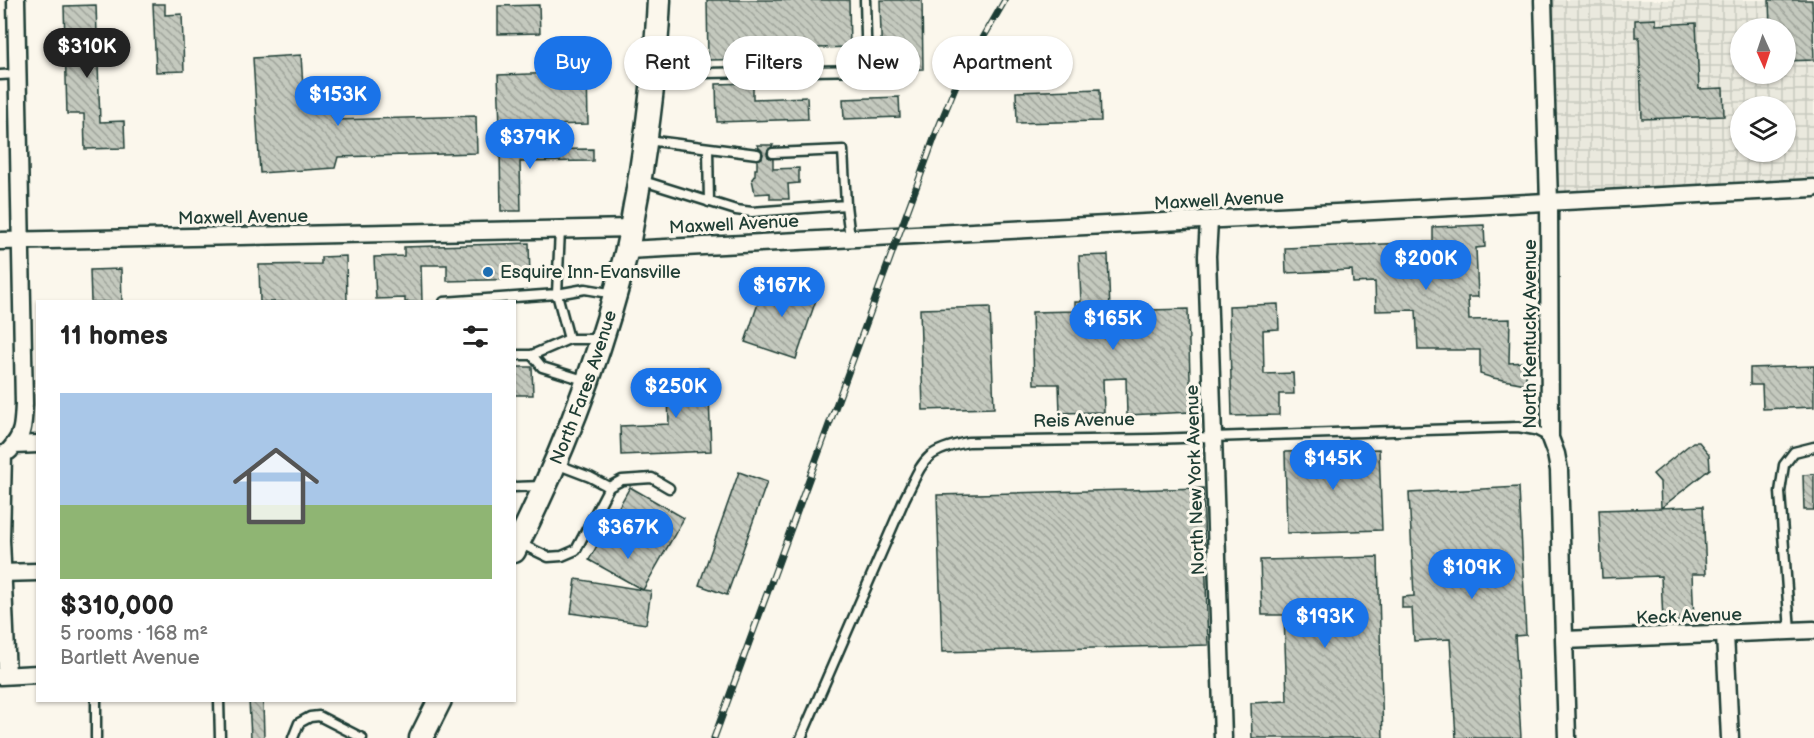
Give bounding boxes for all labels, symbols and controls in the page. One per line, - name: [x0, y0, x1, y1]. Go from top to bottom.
- north arrow: [1730, 18, 1796, 84]
- map controls: [1730, 18, 1796, 162]
- pin: $310K: [45, 28, 129, 79]
- text: $310K: [57, 35, 117, 59]
- chip: Buy: [534, 36, 612, 90]
- chip: Rent: [624, 36, 711, 90]
- chip: Filters: [723, 36, 824, 90]
- chip: New: [836, 36, 920, 90]
- chip: Apartment: [932, 36, 1073, 90]
- pin: $153K: [296, 76, 380, 127]
- text: $153K: [309, 83, 367, 107]
- button: layers: [1730, 96, 1796, 162]
- pin: $379K: [488, 119, 572, 170]
- text: $379K: [499, 126, 561, 150]
- street label: Maxwell Avenue: [1154, 187, 1285, 214]
- street label: Maxwell Avenue: [178, 206, 309, 229]
- street label: Maxwell Avenue: [669, 211, 800, 238]
- street label: North Kentucky Avenue: [1520, 239, 1541, 429]
- pin: $200K: [1384, 240, 1468, 291]
- text: $200K: [1394, 247, 1458, 271]
- place label: Esquire Inn-Evansville: [500, 262, 681, 283]
- marker: Esquire Inn-Evansville: [481, 265, 495, 279]
- pin: $167K: [740, 267, 824, 318]
- text: $167K: [753, 274, 811, 298]
- pin: $165K: [1071, 300, 1155, 351]
- text: $165K: [1084, 307, 1142, 331]
- street label: North Fares Avenue: [546, 308, 621, 468]
- icon: filters: [459, 320, 492, 353]
- text: 11 homes: [60, 321, 168, 352]
- pin: $250K: [634, 368, 718, 419]
- text: $250K: [645, 375, 707, 399]
- street label: North New York Avenue: [1182, 384, 1209, 576]
- street label: Reis Avenue: [1033, 409, 1135, 432]
- icon: home: [222, 432, 330, 540]
- pin: $145K: [1291, 440, 1375, 491]
- text: $145K: [1304, 447, 1362, 471]
- pin: $367K: [586, 509, 670, 560]
- text: $367K: [597, 516, 659, 540]
- pin: $109K: [1430, 549, 1514, 600]
- text: $109K: [1442, 556, 1502, 580]
- text: $310,000: [60, 591, 174, 622]
- pin: $193K: [1283, 598, 1367, 649]
- street label: Keck Avenue: [1636, 604, 1743, 629]
- text: $193K: [1296, 605, 1354, 629]
- text: 5 rooms · 168 m²: [60, 622, 208, 646]
- text: Bartlett Avenue: [60, 646, 200, 670]

